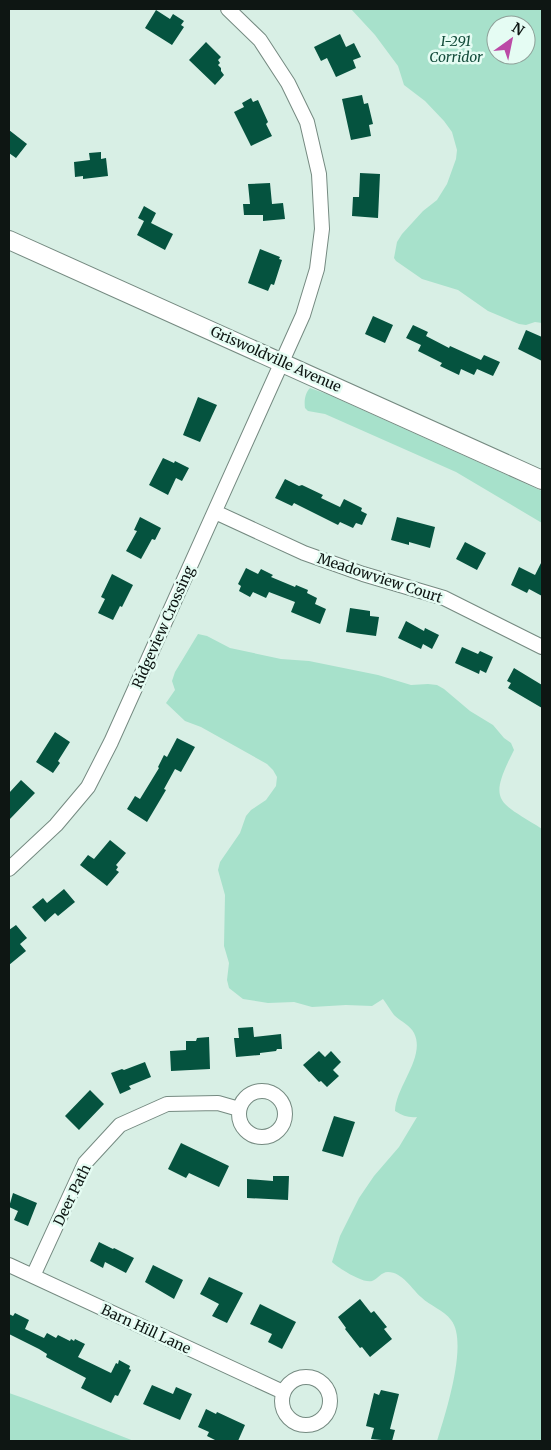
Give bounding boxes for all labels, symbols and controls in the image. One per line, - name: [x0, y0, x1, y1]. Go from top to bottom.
- north arrow: [486, 15, 536, 65]
- text: N: [509, 19, 528, 40]
- park label: I-291 Corridor: [429, 32, 483, 66]
- street label: Griswoldville Avenue: [208, 322, 344, 396]
- street label: Meadowview Court: [315, 549, 445, 607]
- street label: Ridgeview Crossing: [128, 562, 198, 691]
- street label: Deer Path: [49, 1161, 95, 1229]
- street label: Barn Hill Lane: [98, 1300, 194, 1358]

